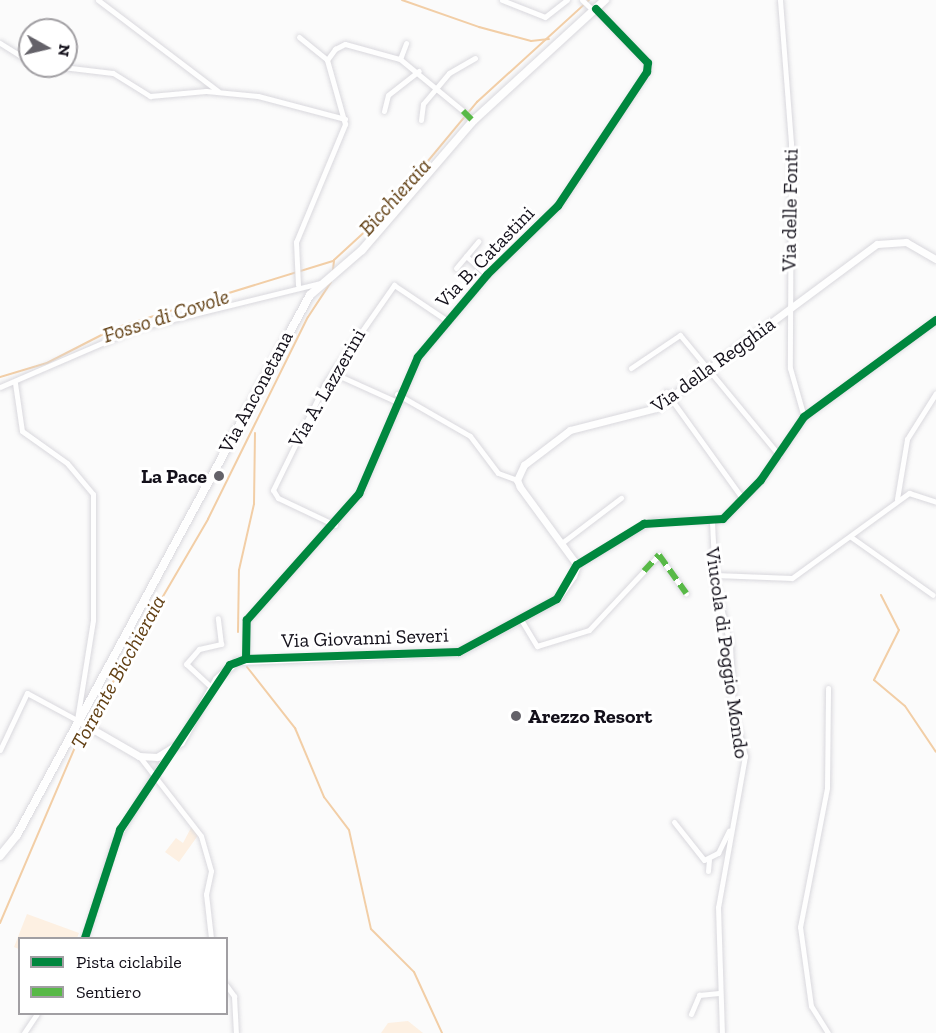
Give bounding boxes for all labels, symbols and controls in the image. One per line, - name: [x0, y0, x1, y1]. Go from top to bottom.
- north arrow: [18, 18, 78, 78]
- text: N: [54, 43, 75, 58]
- street label: Via delle Fonti: [777, 148, 803, 272]
- water label: Bicchieraia: [354, 153, 436, 241]
- street label: Via B. Catastini: [431, 201, 539, 313]
- water label: Fosso di Covole: [100, 284, 232, 348]
- street label: Via della Regghia: [646, 312, 780, 418]
- street label: Via A. Lazzerini: [283, 324, 371, 452]
- street label: Via Anconetana: [214, 327, 298, 457]
- place label: La Pace: [141, 464, 207, 488]
- marker: La Pace: [212, 469, 226, 483]
- street label: Viucola di Poggio Mondo: [700, 546, 754, 760]
- water label: Torrente Bicchieraia: [65, 591, 171, 753]
- street label: Via Giovanni Severi: [281, 623, 449, 653]
- place label: Arezzo Resort: [528, 704, 652, 728]
- marker: Arezzo Resort: [509, 709, 523, 723]
- legend: [18, 937, 228, 1015]
- text: Pista ciclabile: [76, 951, 182, 973]
- text: Sentiero: [76, 981, 141, 1003]

